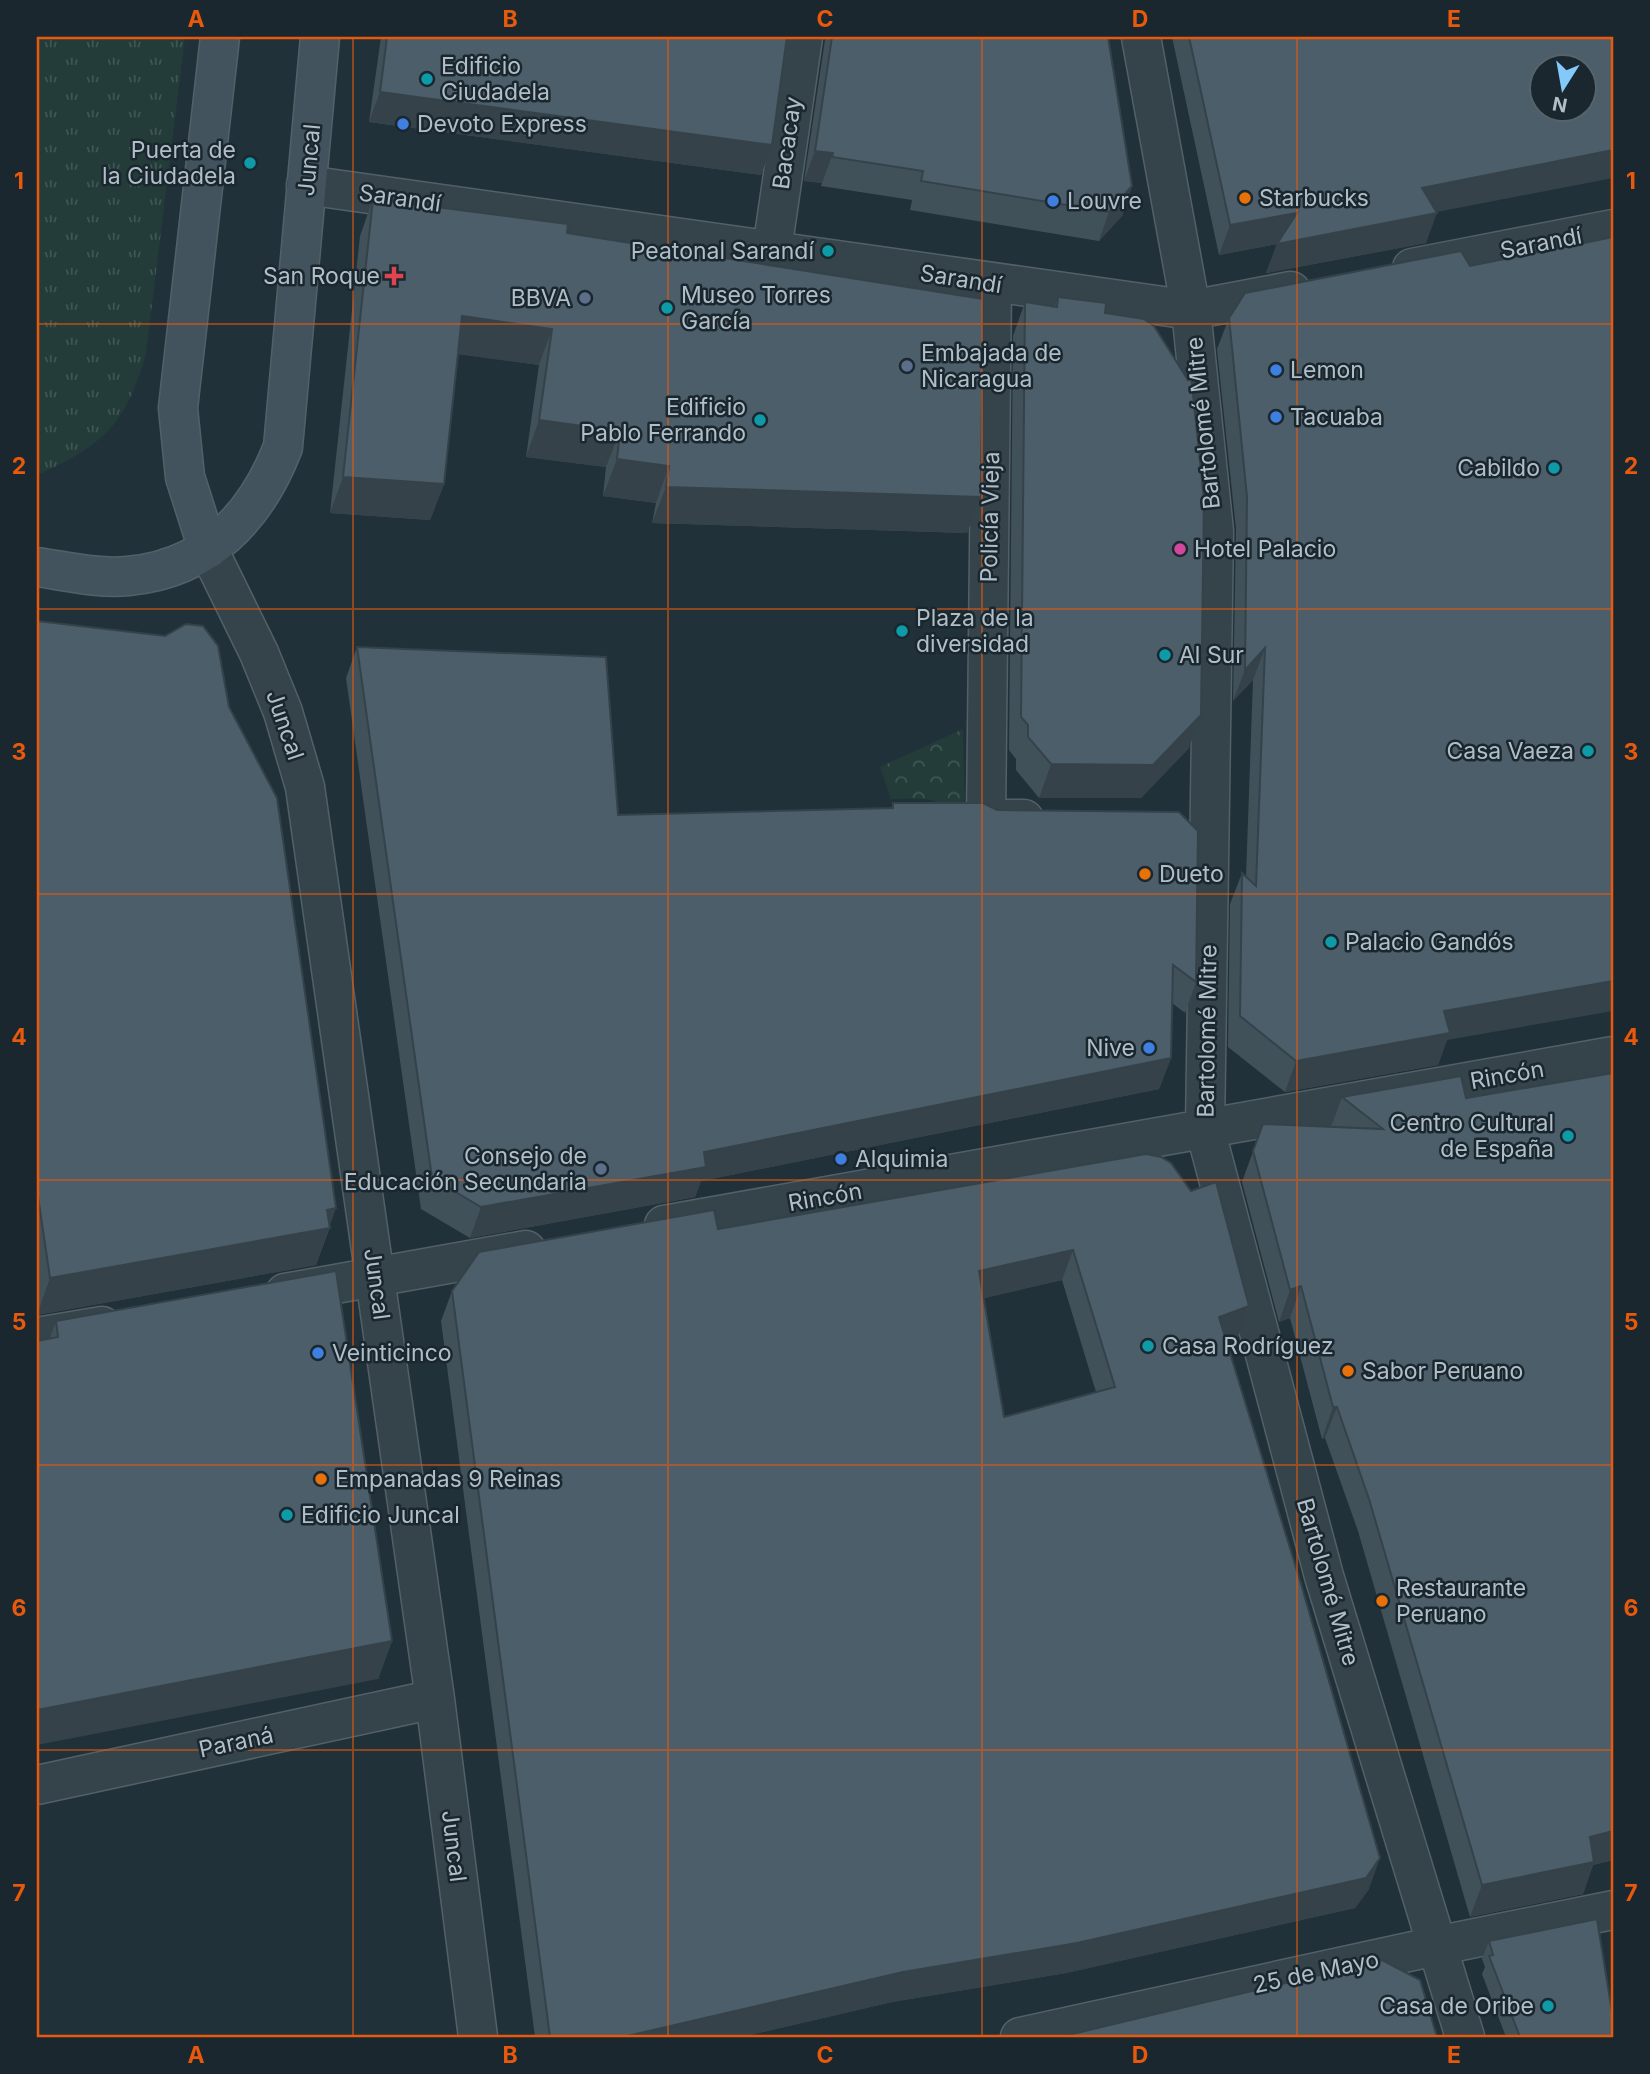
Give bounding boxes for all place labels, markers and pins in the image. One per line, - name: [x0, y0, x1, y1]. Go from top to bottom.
- place label: Edificio Ciudadela: [441, 52, 550, 106]
- marker: Edificio Ciudadela: [419, 71, 435, 87]
- place label: Devoto Express: [417, 110, 587, 138]
- marker: Devoto Express: [395, 116, 411, 132]
- place label: Puerta de la Ciudadela: [102, 136, 236, 190]
- marker: Puerta de la Ciudadela: [242, 155, 258, 171]
- place label: Starbucks: [1259, 184, 1369, 212]
- place label: Louvre: [1067, 187, 1142, 215]
- marker: Starbucks: [1237, 190, 1253, 206]
- marker: Louvre: [1045, 193, 1061, 209]
- place label: Peatonal Sarandí: [631, 237, 814, 265]
- marker: Peatonal Sarandí: [820, 243, 836, 259]
- place label: San Roque: [263, 262, 380, 290]
- marker: San Roque: [386, 268, 402, 284]
- place label: Museo Torres García: [681, 281, 831, 335]
- place label: BBVA: [511, 284, 571, 312]
- marker: BBVA: [577, 290, 593, 306]
- marker: Museo Torres García: [659, 300, 675, 316]
- place label: Embajada de Nicaragua: [921, 339, 1062, 393]
- place label: Lemon: [1290, 356, 1364, 384]
- marker: Embajada de Nicaragua: [899, 358, 915, 374]
- marker: Lemon: [1268, 362, 1284, 378]
- place label: Edificio Pablo Ferrando: [580, 393, 746, 447]
- place label: Tacuaba: [1290, 403, 1383, 431]
- marker: Tacuaba: [1268, 409, 1284, 425]
- marker: Edificio Pablo Ferrando: [752, 412, 768, 428]
- place label: Cabildo: [1457, 454, 1540, 482]
- marker: Cabildo: [1546, 460, 1562, 476]
- place label: Hotel Palacio: [1194, 535, 1336, 563]
- marker: Hotel Palacio: [1172, 541, 1188, 557]
- place label: Plaza de la diversidad: [916, 604, 1034, 658]
- marker: Plaza de la diversidad: [894, 623, 910, 639]
- place label: Al Sur: [1179, 641, 1244, 669]
- marker: Al Sur: [1157, 647, 1173, 663]
- place label: Casa Vaeza: [1446, 737, 1574, 765]
- marker: Casa Vaeza: [1580, 743, 1596, 759]
- place label: Dueto: [1159, 860, 1224, 888]
- marker: Dueto: [1137, 866, 1153, 882]
- place label: Palacio Gandós: [1345, 928, 1514, 956]
- marker: Palacio Gandós: [1323, 934, 1339, 950]
- place label: Nive: [1086, 1034, 1135, 1062]
- marker: Nive: [1141, 1040, 1157, 1056]
- place label: Centro Cultural de España: [1390, 1109, 1554, 1163]
- marker: Centro Cultural de España: [1560, 1128, 1576, 1144]
- place label: Consejo de Educación Secundaria: [344, 1142, 587, 1196]
- place label: Alquimia: [855, 1145, 948, 1173]
- marker: Alquimia: [833, 1151, 849, 1167]
- marker: Consejo de Educación Secundaria: [593, 1161, 609, 1177]
- place label: Casa Rodríguez: [1162, 1332, 1334, 1360]
- marker: Casa Rodríguez: [1140, 1338, 1156, 1354]
- place label: Veinticinco: [332, 1339, 452, 1367]
- marker: Veinticinco: [310, 1345, 326, 1361]
- place label: Sabor Peruano: [1362, 1357, 1523, 1385]
- marker: Sabor Peruano: [1340, 1363, 1356, 1379]
- place label: Empanadas 9 Reinas: [335, 1465, 561, 1493]
- marker: Empanadas 9 Reinas: [313, 1471, 329, 1487]
- place label: Edificio Juncal: [301, 1501, 460, 1529]
- marker: Edificio Juncal: [279, 1507, 295, 1523]
- place label: Restaurante Peruano: [1396, 1574, 1526, 1628]
- marker: Restaurante Peruano: [1374, 1593, 1390, 1609]
- place label: Casa de Oribe: [1379, 1992, 1534, 2020]
- marker: Casa de Oribe: [1540, 1998, 1556, 2014]

